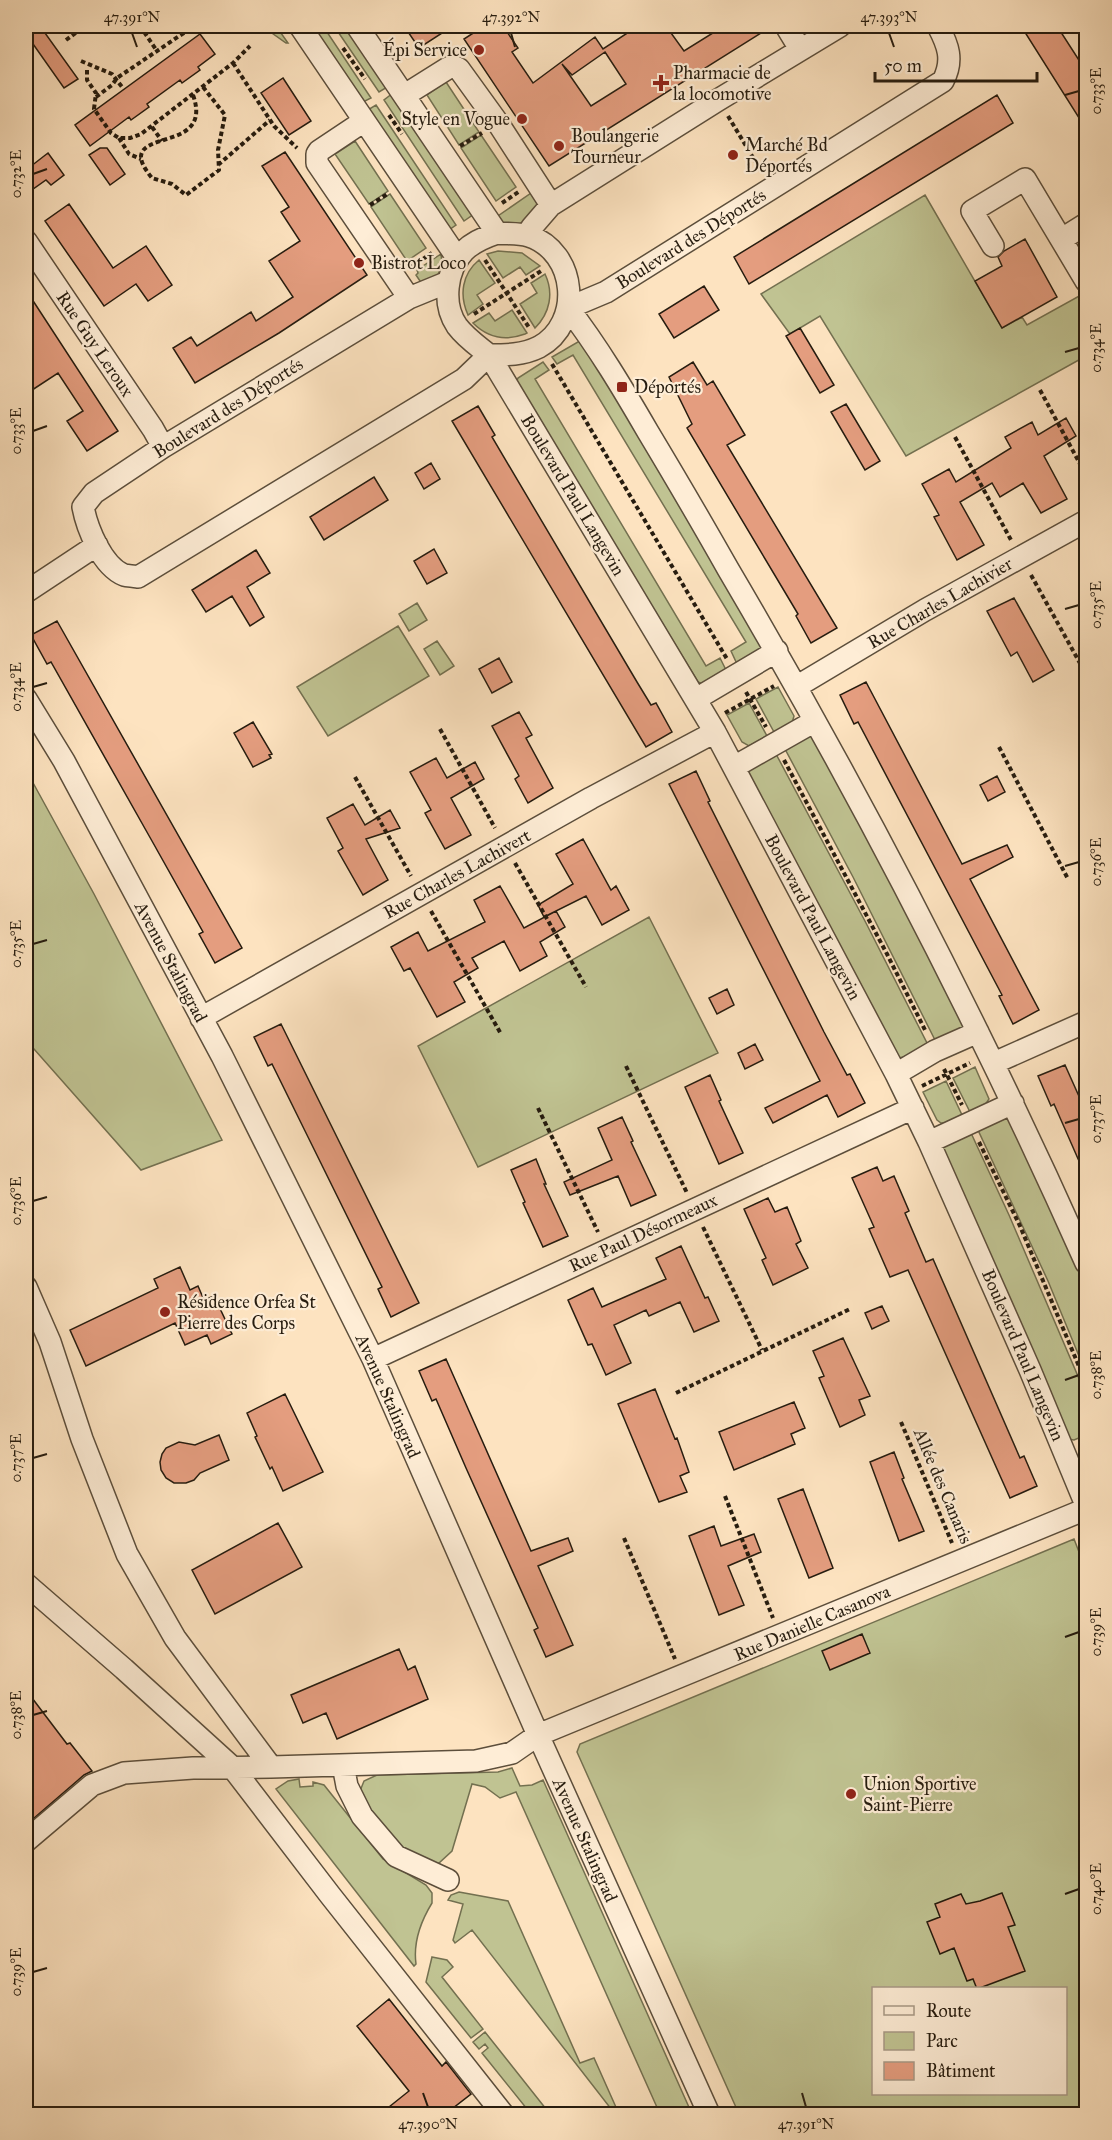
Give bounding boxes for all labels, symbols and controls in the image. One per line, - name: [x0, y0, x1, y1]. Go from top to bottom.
- text: 47.391°N: [104, 8, 161, 26]
- text: 47.392°N: [482, 8, 540, 26]
- text: 47.393°N: [861, 8, 918, 26]
- place label: Épi Service: [383, 37, 467, 61]
- marker: Épi Service: [472, 43, 486, 57]
- scale bar: [875, 45, 1037, 83]
- text: 50 m: [884, 55, 922, 77]
- place label: Pharmacie de la locomotive: [673, 62, 771, 105]
- text: 0.733°E: [1087, 67, 1105, 115]
- marker: Pharmacie de la locomotive: [654, 76, 668, 90]
- place label: Style en Vogue: [401, 108, 510, 131]
- marker: Style en Vogue: [515, 112, 529, 126]
- place label: Boulangerie Tourneur: [571, 125, 659, 168]
- place label: Marché Bd Déportés: [745, 134, 828, 177]
- marker: Boulangerie Tourneur: [552, 139, 566, 153]
- marker: Marché Bd Déportés: [726, 148, 740, 162]
- text: 0.732°E: [7, 149, 25, 198]
- street label: Boulevard des Déportés: [612, 184, 770, 294]
- place label: Bistrot Loco: [371, 252, 466, 274]
- marker: Bistrot Loco: [352, 256, 366, 270]
- street label: Rue Guy Leroux: [52, 287, 138, 401]
- text: 0.734°E: [1087, 323, 1105, 373]
- street label: Boulevard des Déportés: [149, 353, 307, 463]
- place label: Déportés: [634, 376, 701, 398]
- marker: Déportés: [615, 380, 629, 394]
- text: 0.733°E: [7, 407, 25, 455]
- street label: Boulevard Paul Langevin: [515, 410, 630, 580]
- street label: Rue Charles Lachivier: [864, 552, 1017, 653]
- text: 0.735°E: [1087, 581, 1105, 629]
- text: 0.734°E: [7, 662, 25, 712]
- street label: Rue Charles Lachivert: [379, 824, 535, 924]
- street label: Boulevard Paul Langevin: [759, 830, 866, 1004]
- text: 0.736°E: [1087, 837, 1105, 886]
- street label: Avenue Stalingrad: [129, 897, 212, 1027]
- text: 0.735°E: [7, 920, 25, 968]
- text: 0.737°E: [1087, 1094, 1105, 1144]
- text: 0.736°E: [7, 1176, 25, 1225]
- street label: Rue Paul Désormeaux: [565, 1189, 721, 1277]
- street label: Boulevard Paul Langevin: [976, 1266, 1069, 1445]
- place label: Résidence Orfea St Pierre des Corps: [177, 1291, 316, 1334]
- marker: Résidence Orfea St Pierre des Corps: [158, 1305, 172, 1319]
- street label: Avenue Stalingrad: [349, 1330, 425, 1462]
- text: 0.738°E: [1087, 1350, 1105, 1400]
- street label: Allée des Canaris: [908, 1424, 977, 1547]
- text: 0.737°E: [7, 1433, 25, 1483]
- street label: Rue Danielle Casanova: [731, 1580, 894, 1666]
- text: 0.739°E: [1087, 1607, 1105, 1657]
- text: 0.738°E: [7, 1690, 25, 1740]
- place label: Union Sportive Saint-Pierre: [863, 1773, 977, 1816]
- street label: Avenue Stalingrad: [546, 1774, 622, 1906]
- marker: Union Sportive Saint-Pierre: [844, 1787, 858, 1801]
- text: 0.740°E: [1087, 1863, 1105, 1915]
- text: 0.739°E: [7, 1947, 25, 1997]
- legend: [872, 1987, 1067, 2095]
- text: Route: [926, 2000, 971, 2022]
- text: Parc: [926, 2030, 958, 2052]
- text: Bâtiment: [926, 2060, 996, 2082]
- text: 47.390°N: [398, 2115, 458, 2133]
- text: 47.391°N: [778, 2115, 835, 2133]

